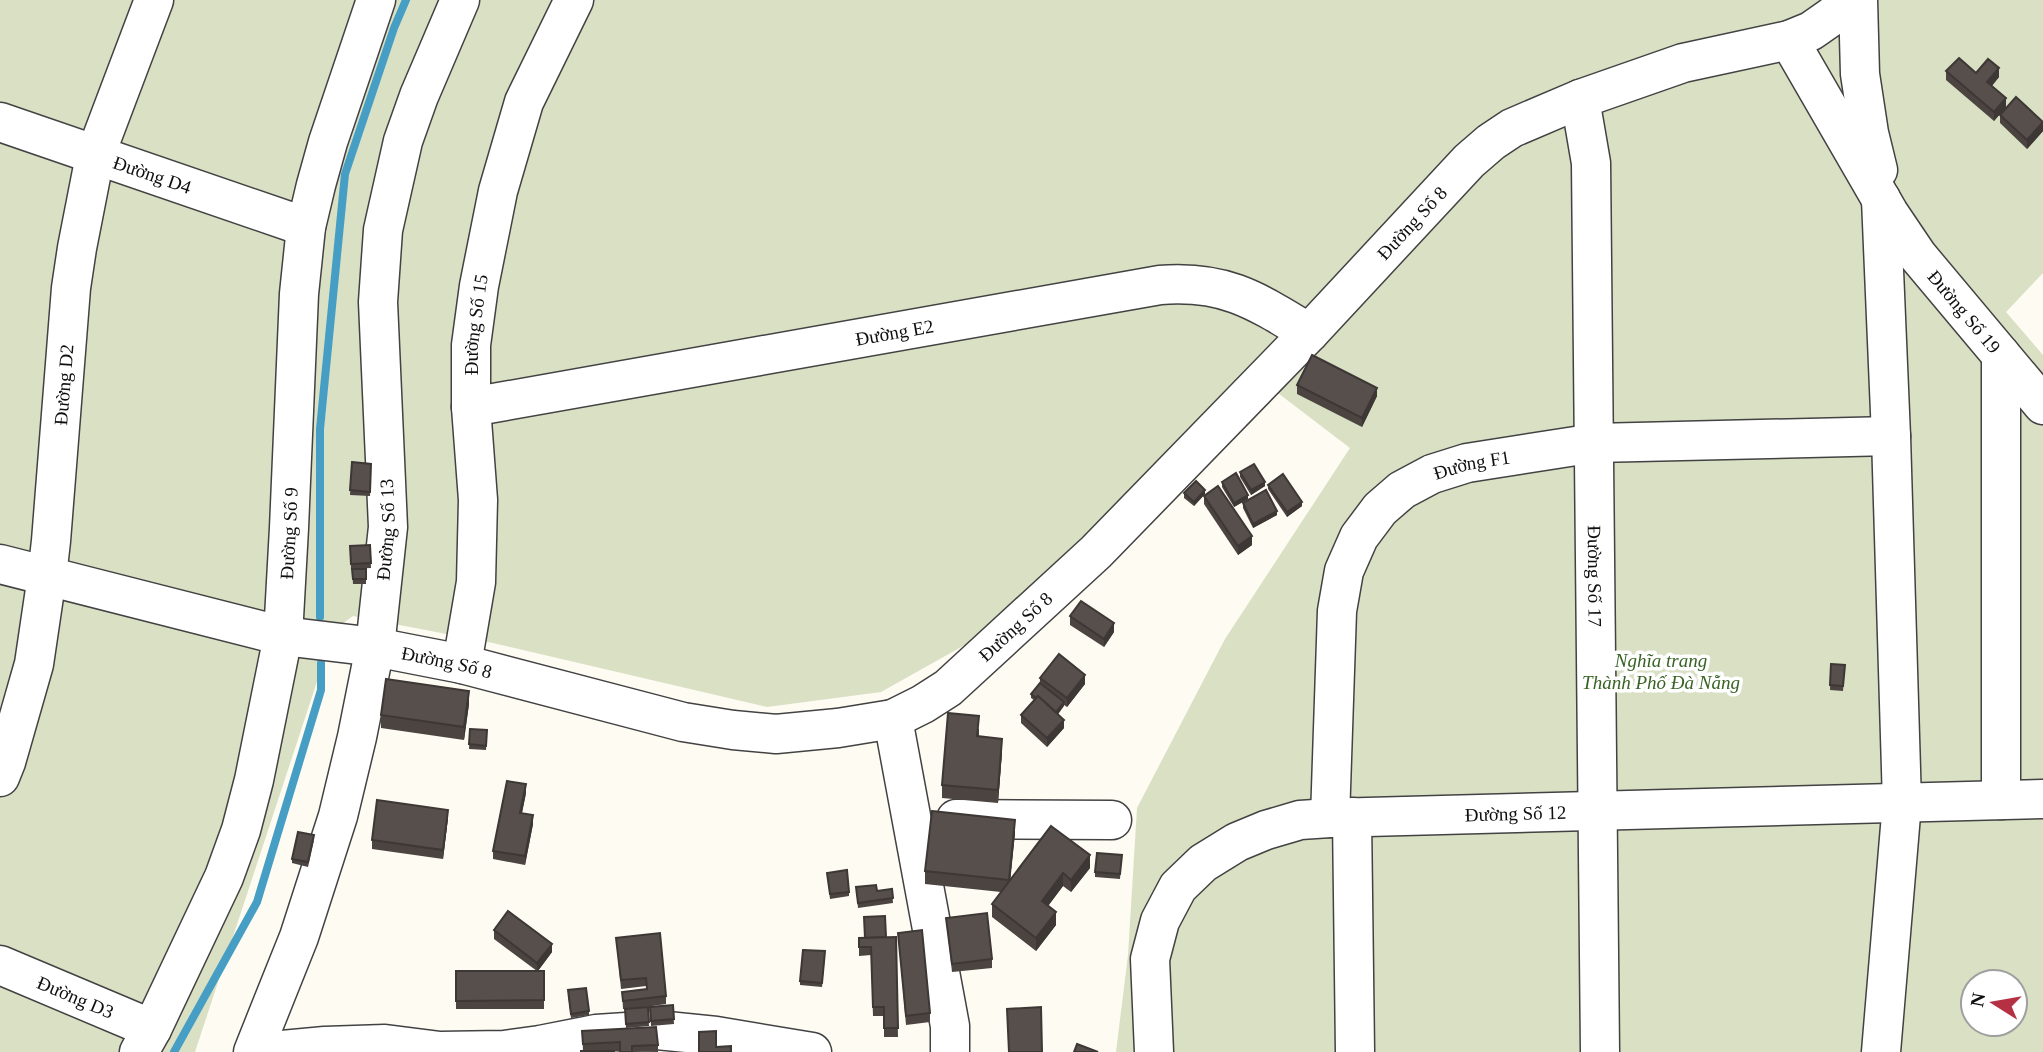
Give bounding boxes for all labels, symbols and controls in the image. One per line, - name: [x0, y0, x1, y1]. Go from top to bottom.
- street label: Đường D4: [110, 152, 194, 198]
- street label: Đường Số 8: [1373, 182, 1451, 264]
- street label: Đường Số 19: [1923, 266, 2005, 357]
- street label: Đường Số 15: [461, 272, 492, 375]
- street label: Đường E2: [854, 315, 935, 350]
- street label: Đường D2: [50, 344, 78, 426]
- street label: Đường F1: [1431, 446, 1512, 484]
- street label: Đường Số 13: [372, 478, 399, 581]
- street label: Đường Số 9: [276, 487, 302, 580]
- street label: Đường Số 17: [1584, 525, 1606, 627]
- street label: Đường Số 8: [974, 588, 1056, 666]
- street label: Đường Số 8: [400, 642, 494, 682]
- park label: Nghĩa trang Thành Phố Đà Nẵng: [1582, 650, 1740, 693]
- street label: Đường Số 12: [1464, 802, 1567, 825]
- north arrow: [1959, 968, 2029, 1038]
- street label: Đường D3: [34, 972, 117, 1023]
- text: N: [1966, 991, 1989, 1009]

